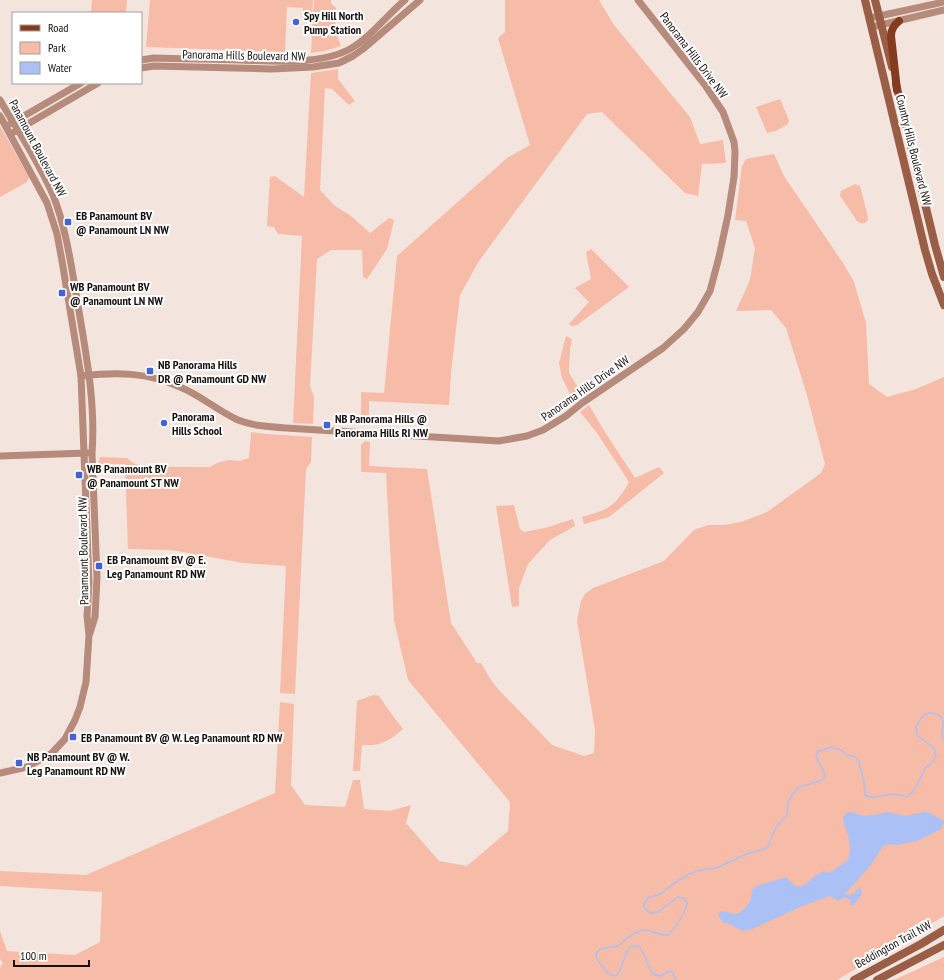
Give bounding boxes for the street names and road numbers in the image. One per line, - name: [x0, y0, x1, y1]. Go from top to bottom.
- street label: Panorama Hills Drive NW: [657, 9, 731, 101]
- street label: Panorama Hills Boulevard NW: [182, 46, 306, 64]
- street label: Country Hills Boulevard NW: [893, 93, 935, 207]
- street label: Panamount Boulevard NW: [6, 97, 70, 199]
- street label: Panorama Hills Drive NW: [538, 352, 632, 424]
- street label: Panamount Boulevard NW: [75, 497, 91, 605]
- street label: Beddington Trail NW: [852, 917, 934, 971]

